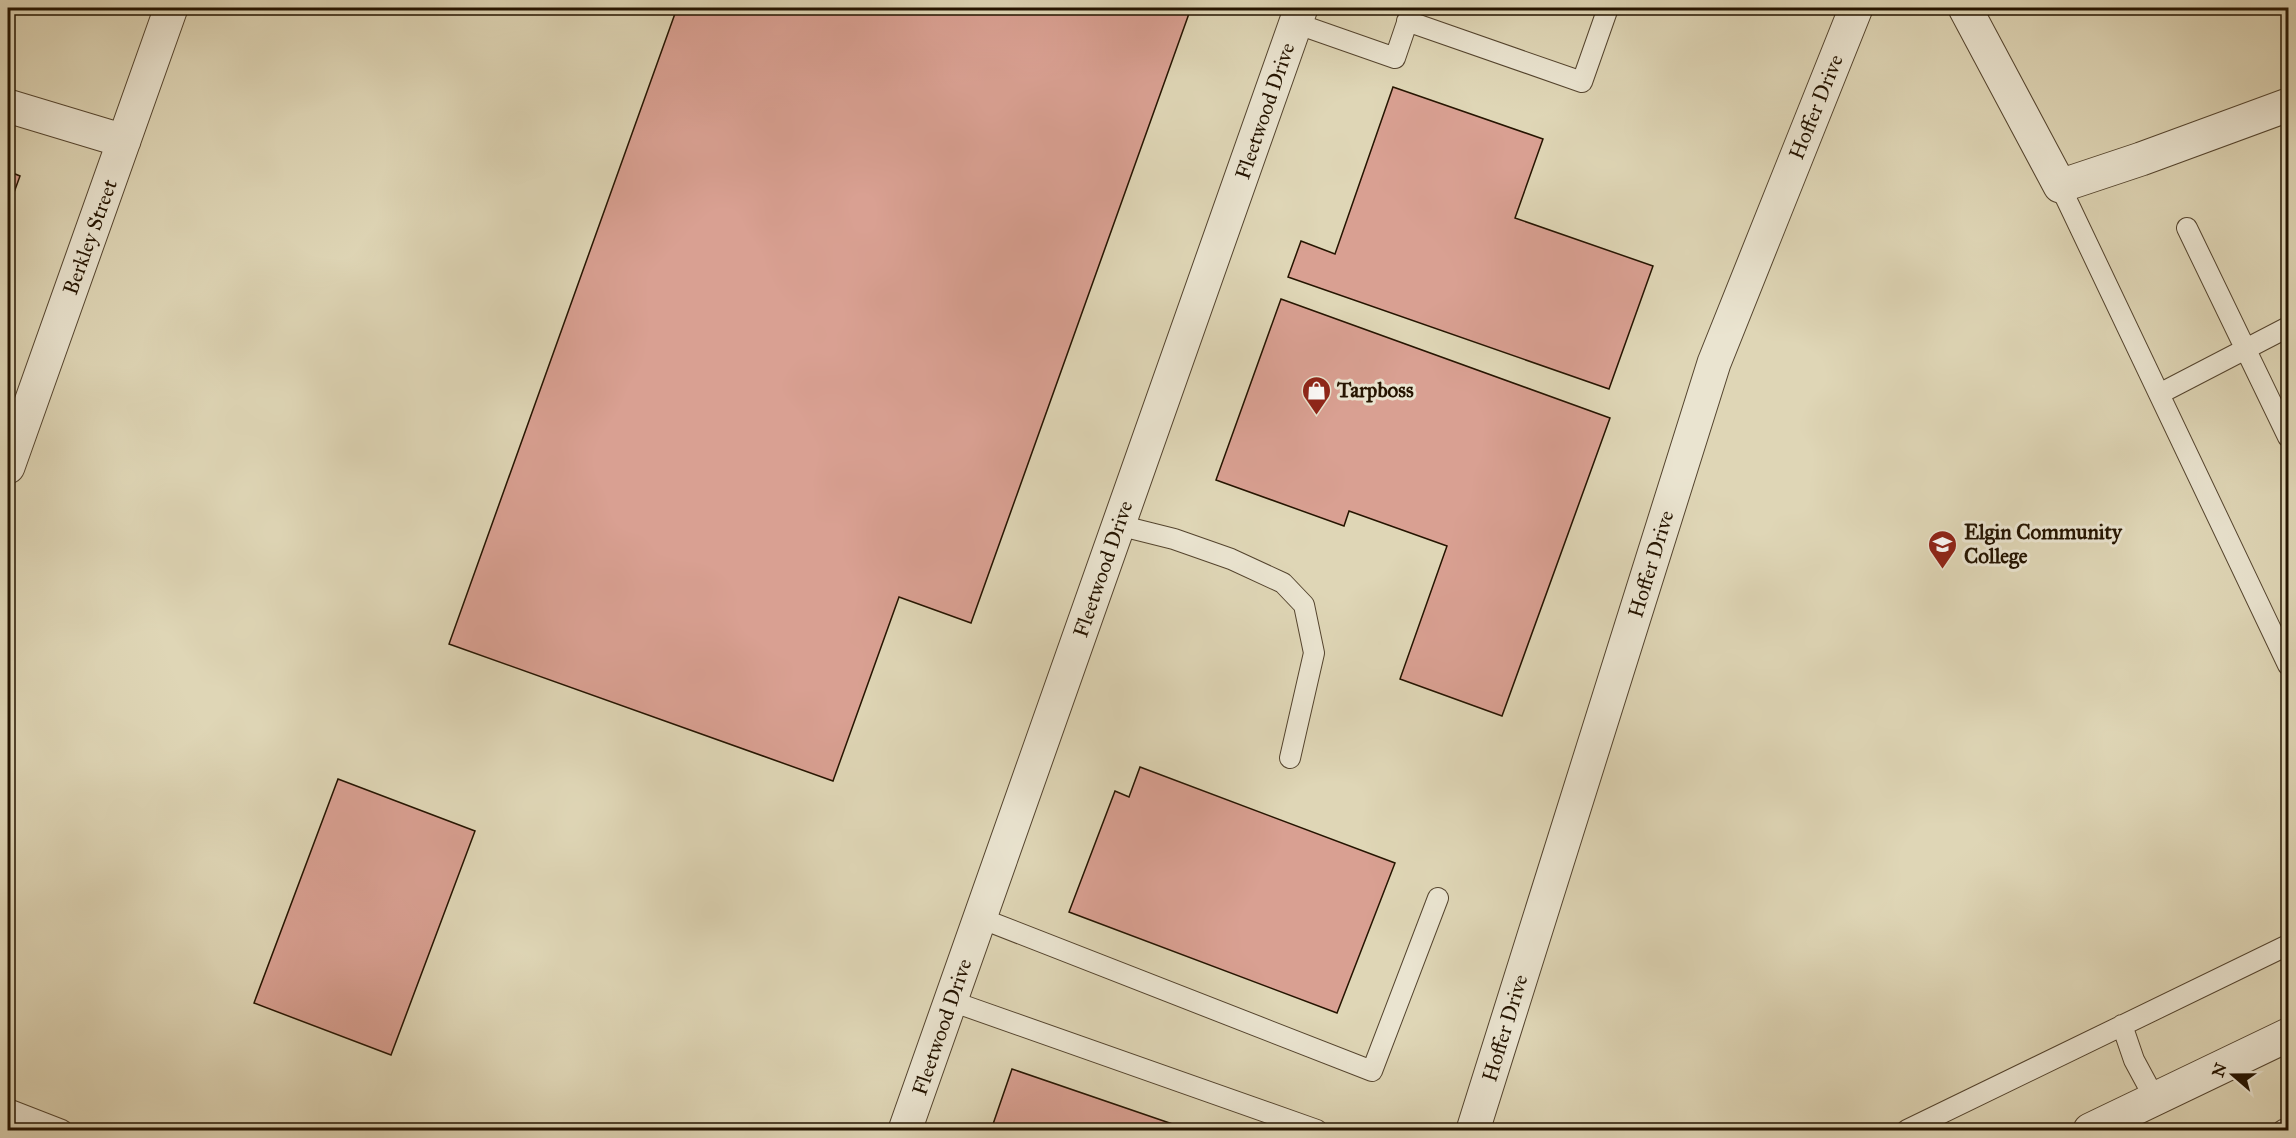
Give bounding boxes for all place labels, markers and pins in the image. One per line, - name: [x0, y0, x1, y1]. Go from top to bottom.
- shop icon: Tarpboss: [1300, 374, 1332, 416]
- place label: Tarpboss: [1336, 377, 1414, 403]
- place label: Elgin Community College: [1964, 519, 2123, 569]
- school or university icon: Elgin Community College: [1927, 528, 1959, 570]

